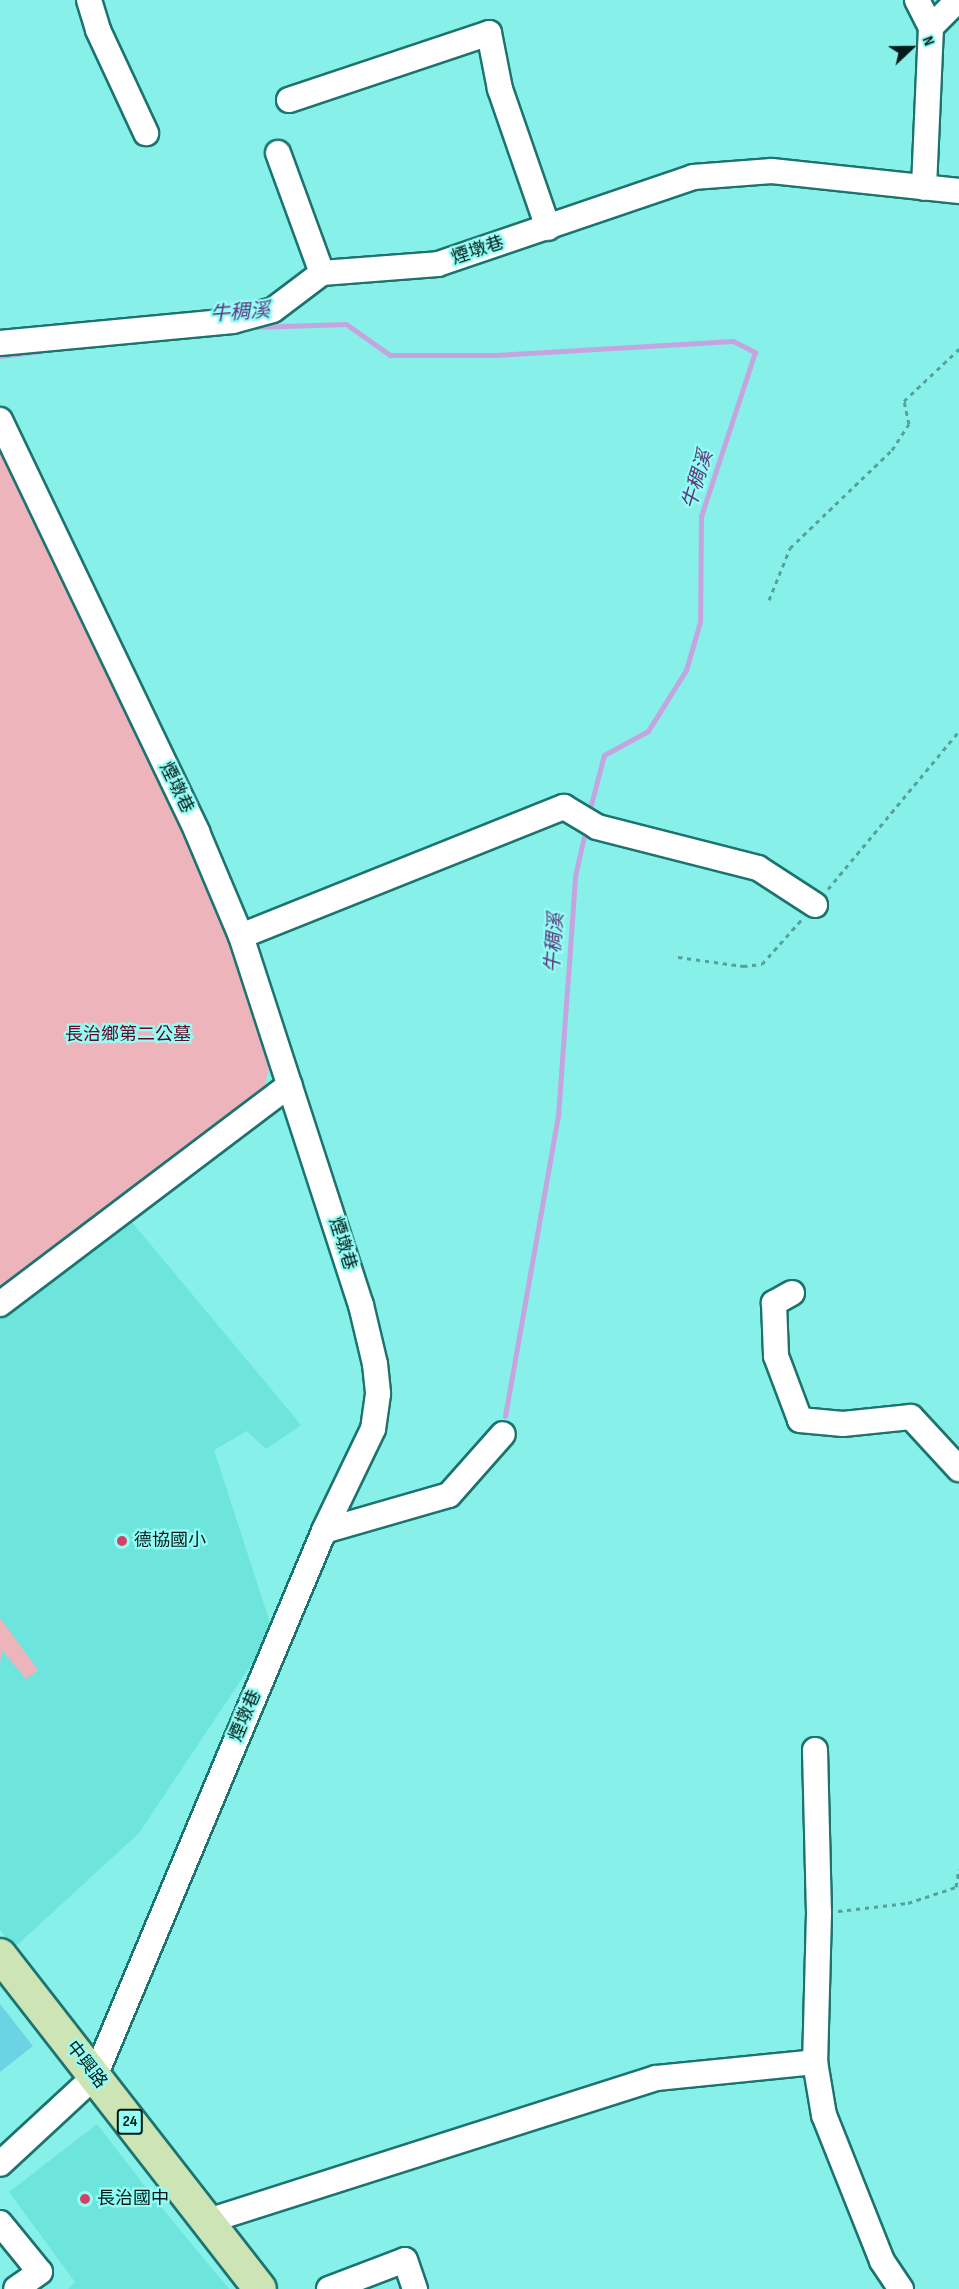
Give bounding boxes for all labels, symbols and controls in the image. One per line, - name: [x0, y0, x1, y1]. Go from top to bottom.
- north arrow: [881, 18, 941, 78]
- text: N: [918, 34, 939, 49]
- street label: 煙墩巷: [449, 232, 507, 270]
- water label: 牛稠溪: [209, 299, 271, 327]
- water label: 牛稠溪: [678, 448, 718, 512]
- street label: 煙墩巷: [154, 759, 198, 817]
- water label: 牛稠溪: [541, 912, 569, 974]
- park label: 長治鄉第二公墓: [65, 1024, 191, 1046]
- street label: 煙墩巷: [324, 1215, 360, 1273]
- place label: 德協國小: [134, 1530, 206, 1552]
- marker: 德協國小: [115, 1534, 129, 1548]
- street label: 煙墩巷: [226, 1687, 266, 1745]
- street label: 中興路: [61, 2037, 111, 2093]
- road number: 24: [116, 2109, 144, 2135]
- place label: 長治國中: [97, 2188, 169, 2210]
- marker: 長治國中: [78, 2192, 92, 2206]

